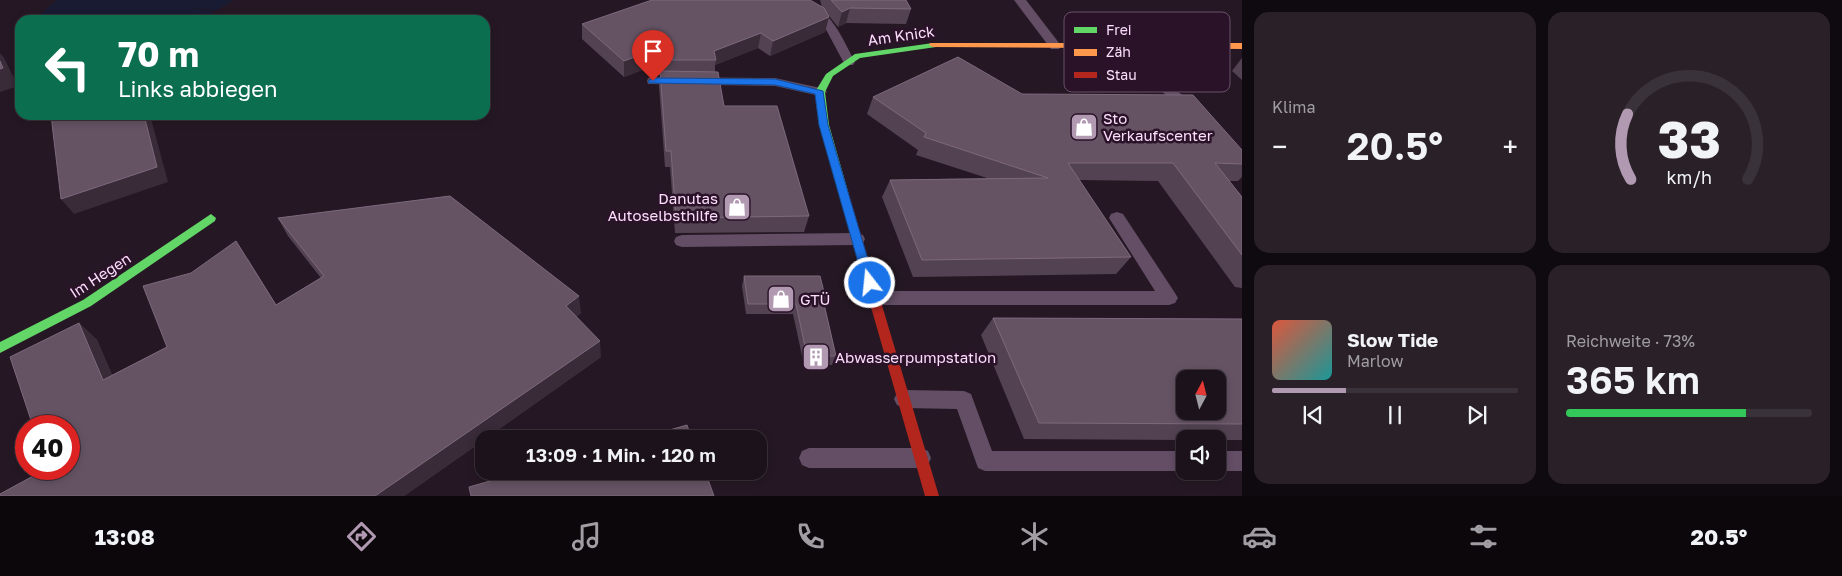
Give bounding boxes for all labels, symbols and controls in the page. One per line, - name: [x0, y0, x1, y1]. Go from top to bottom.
- legend: [1064, 12, 1230, 92]
- street label: Am Knick: [866, 21, 936, 49]
- text: Frei: [1106, 21, 1132, 38]
- pin: [632, 30, 674, 81]
- text: 70 m: [118, 33, 199, 75]
- icon: left: [35, 35, 100, 100]
- icon: arrive: [639, 37, 667, 65]
- text: Zäh: [1106, 43, 1131, 60]
- text: Stau: [1106, 66, 1137, 83]
- text: Links abbiegen: [118, 75, 278, 102]
- text: Klima: [1272, 97, 1316, 117]
- text: 33: [1657, 107, 1721, 169]
- place label: Sto Verkaufscenter: [1103, 109, 1213, 144]
- shop icon: Sto Verkaufscenter: [1069, 112, 1099, 142]
- text: 20.5°: [1347, 123, 1443, 168]
- text: −: [1272, 130, 1287, 163]
- text: +: [1503, 130, 1518, 163]
- text: km/h: [1666, 166, 1712, 188]
- place label: Danutas Autoselbsthilfe: [608, 189, 718, 224]
- shop icon: Danutas Autoselbsthilfe: [722, 192, 752, 222]
- street label: Im Hegen: [66, 249, 134, 301]
- position arrow: [843, 256, 895, 308]
- shop icon: GTÜ: [766, 284, 796, 314]
- place label: GTÜ: [800, 290, 831, 308]
- text: Slow Tide: [1347, 328, 1438, 351]
- text: Reichweite · 73%: [1566, 331, 1695, 351]
- building icon: Abwasserpumpstation: [801, 342, 831, 372]
- place label: Abwasserpumpstation: [835, 348, 996, 366]
- text: Marlow: [1347, 351, 1403, 371]
- text: 365 km: [1566, 357, 1700, 402]
- north arrow: [1176, 370, 1226, 420]
- map controls: [1176, 370, 1226, 480]
- icon: previous: [1299, 401, 1327, 429]
- icon: pause: [1381, 401, 1409, 429]
- icon: next: [1463, 401, 1491, 429]
- speed limit sign: 40: [15, 415, 80, 480]
- button: sound: [1176, 430, 1226, 480]
- text: 13:09 · 1 Min. · 120 m: [526, 443, 716, 466]
- icon: directions: [344, 519, 379, 554]
- icon: music: [569, 519, 604, 554]
- icon: phone: [793, 519, 828, 554]
- icon: climate: [1017, 519, 1052, 554]
- icon: car: [1242, 519, 1277, 554]
- icon: filters: [1466, 519, 1501, 554]
- text: 13:08: [95, 523, 155, 550]
- text: 20.5°: [1690, 523, 1747, 550]

